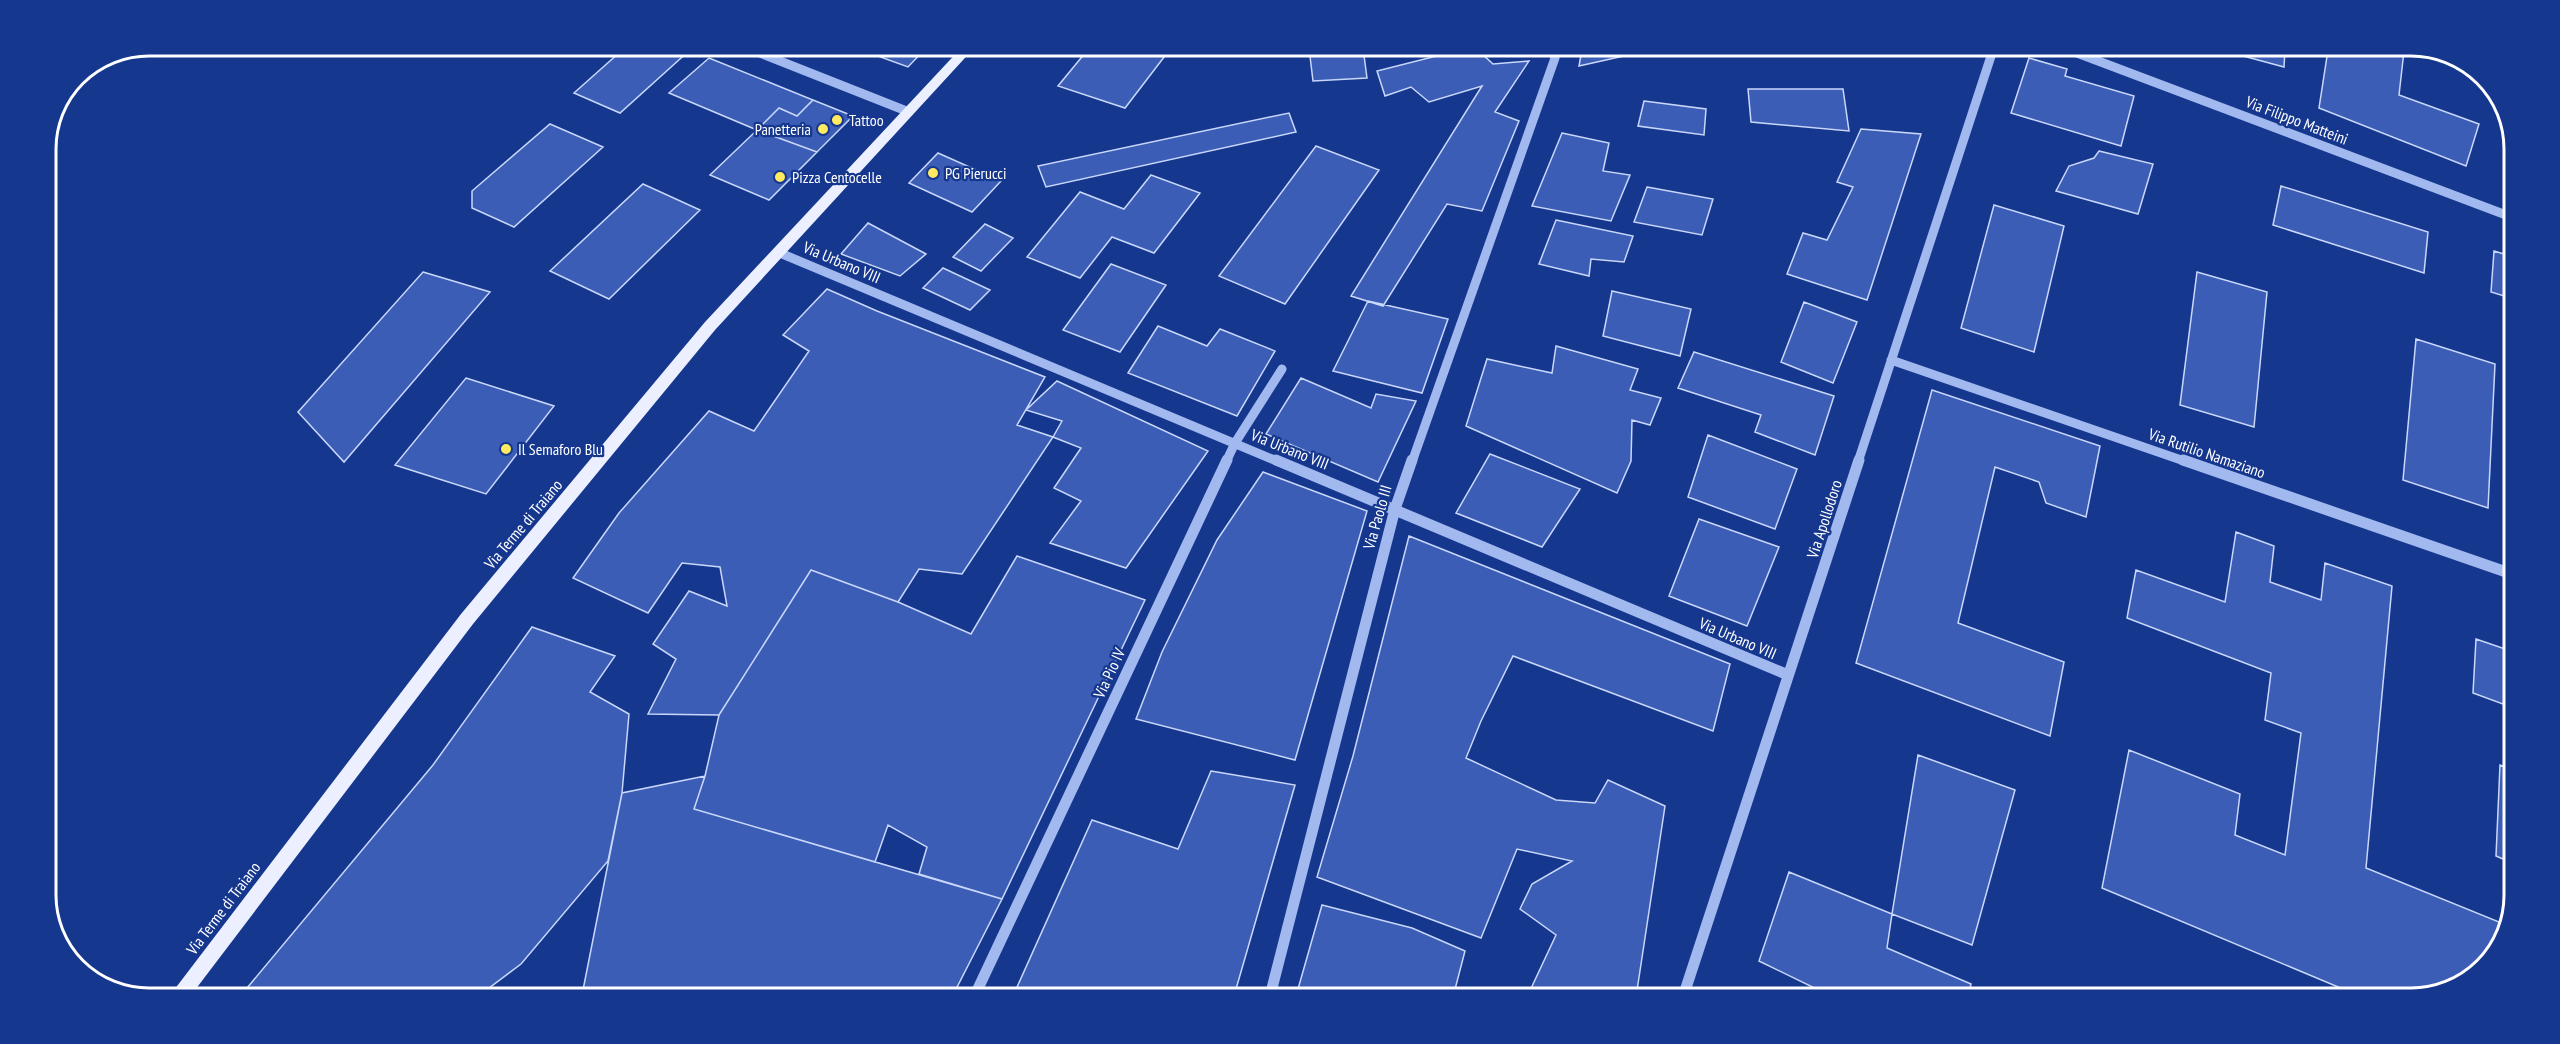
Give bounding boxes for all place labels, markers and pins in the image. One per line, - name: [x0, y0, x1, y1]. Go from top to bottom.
- place label: Tattoo: [849, 110, 884, 130]
- marker: Tattoo: [830, 113, 844, 127]
- place label: Panetteria: [755, 119, 811, 139]
- marker: Panetteria: [816, 122, 830, 136]
- place label: PG Pierucci: [945, 163, 1007, 183]
- marker: PG Pierucci: [926, 166, 940, 180]
- place label: Pizza Centocelle: [792, 167, 882, 187]
- marker: Pizza Centocelle: [773, 170, 787, 184]
- place label: Il Semaforo Blu: [518, 439, 603, 459]
- marker: Il Semaforo Blu: [499, 442, 513, 456]

